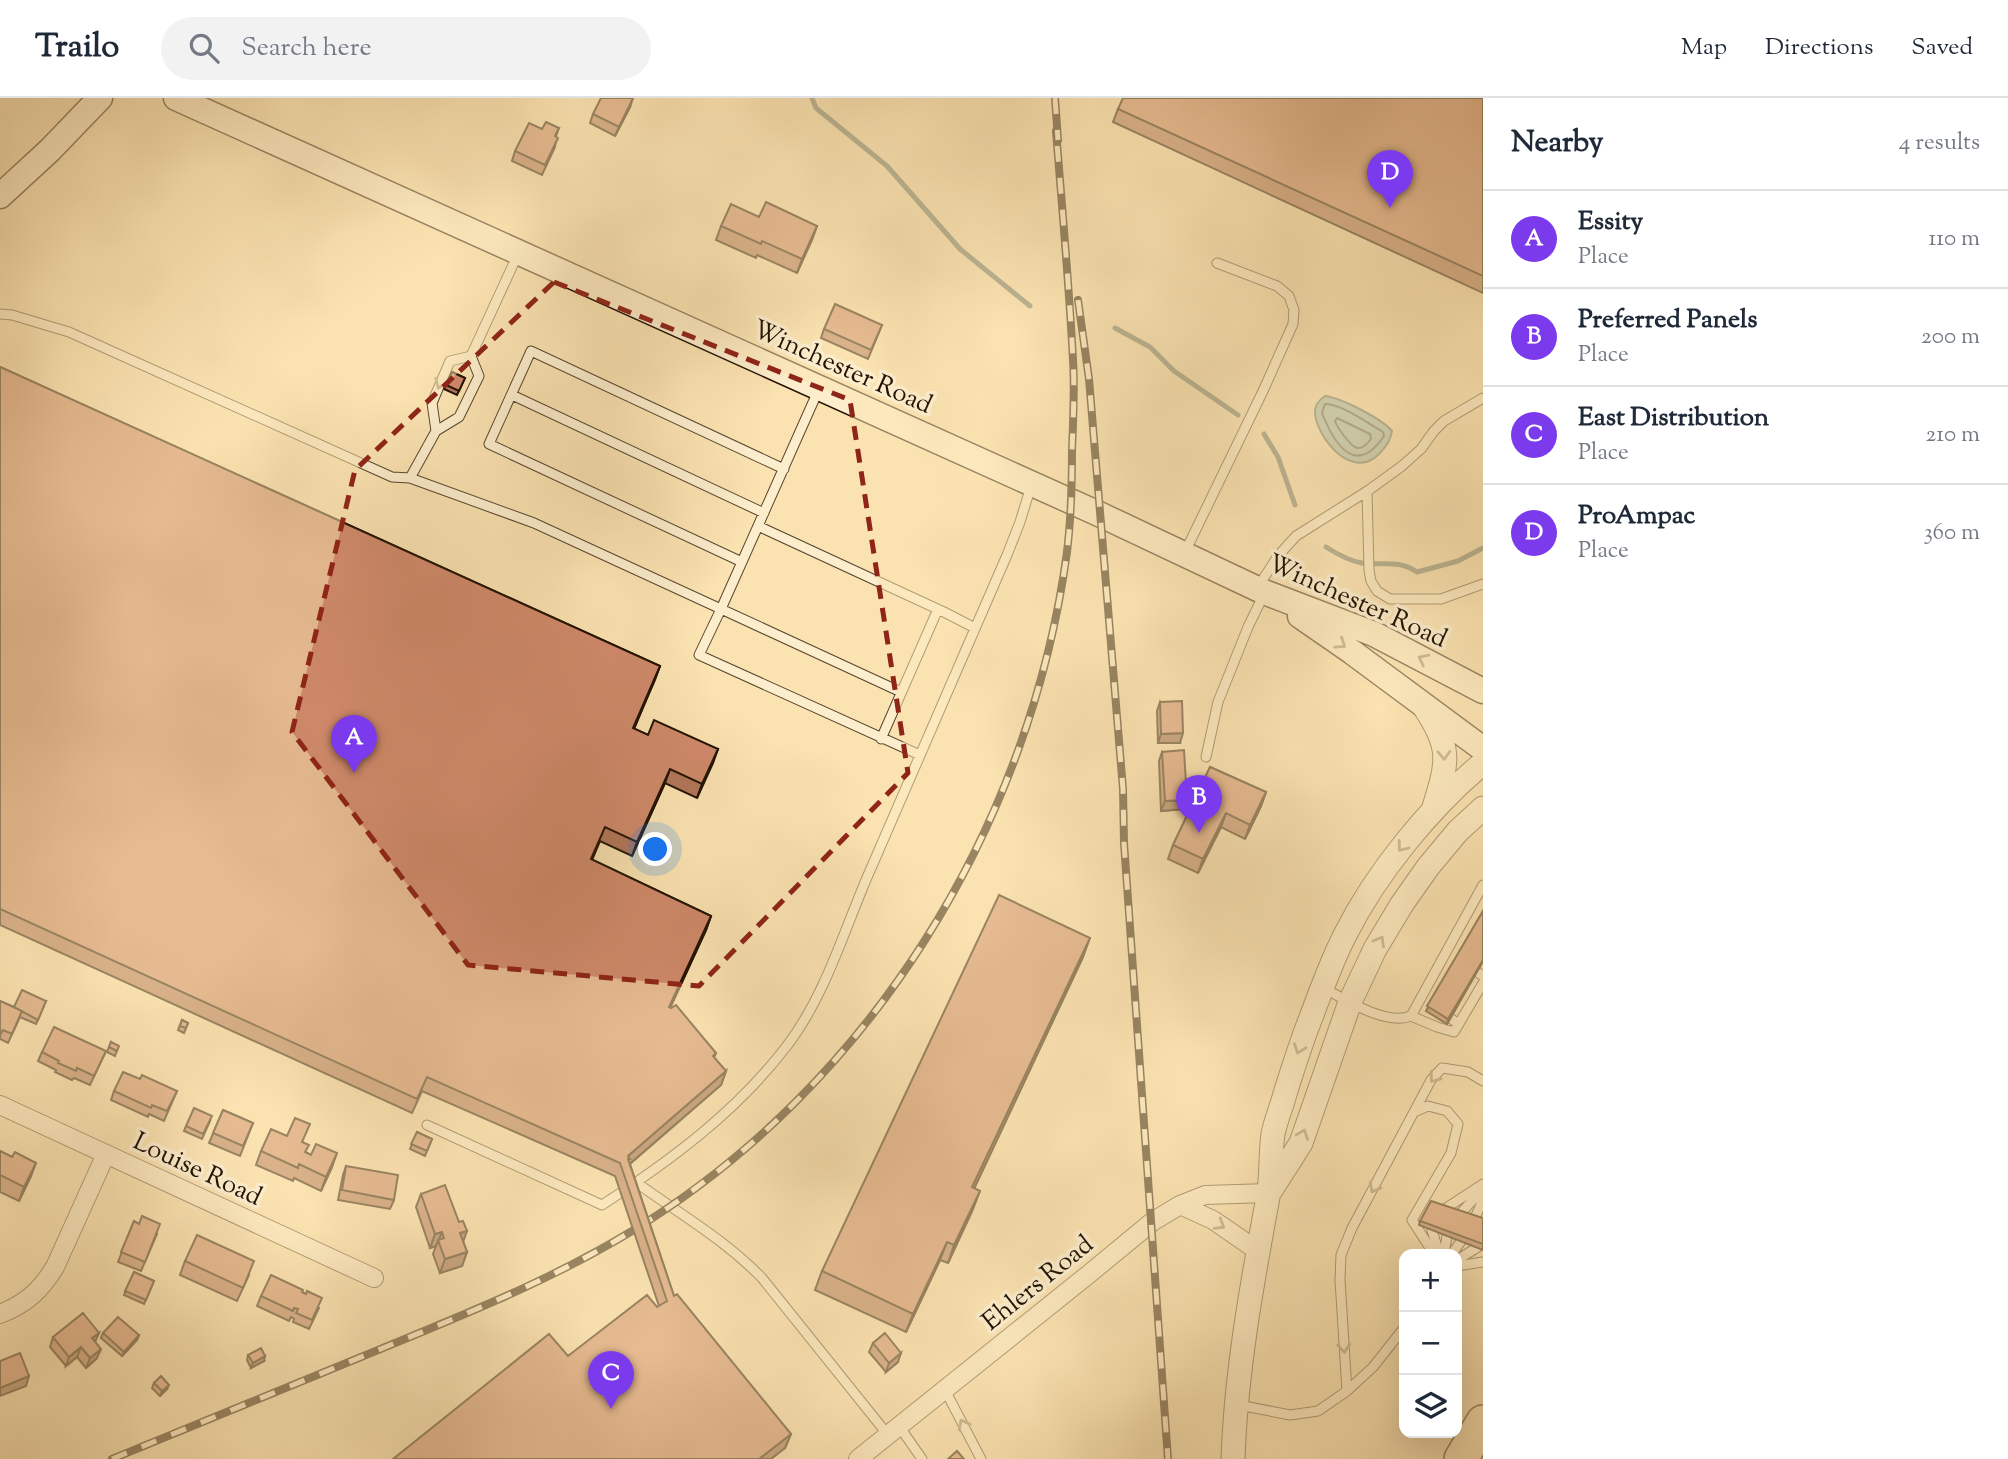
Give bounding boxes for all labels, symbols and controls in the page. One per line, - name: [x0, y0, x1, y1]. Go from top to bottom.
- search box: [161, 17, 651, 80]
- text: Trailo: [35, 24, 119, 72]
- icon: search: [185, 29, 223, 67]
- text: Search here: [241, 30, 372, 67]
- text: Map: [1681, 31, 1727, 65]
- text: Directions: [1765, 31, 1873, 65]
- text: Saved: [1911, 31, 1973, 65]
- text: Nearby: [1511, 122, 1603, 165]
- text: 4 results: [1899, 127, 1980, 160]
- pin: D: [1367, 150, 1413, 208]
- text: Essity: [1578, 204, 1643, 241]
- text: A: [1525, 223, 1543, 256]
- text: 110 m: [1929, 223, 1980, 256]
- text: Place: [1578, 241, 1629, 274]
- text: Preferred Panels: [1578, 302, 1757, 339]
- street label: Winchester Road: [746, 312, 938, 425]
- text: B: [1527, 321, 1541, 354]
- text: 200 m: [1921, 321, 1980, 354]
- text: Place: [1578, 339, 1629, 372]
- one-way arrow: [434, 377, 448, 389]
- text: East Distribution: [1578, 400, 1769, 437]
- text: C: [1525, 419, 1543, 452]
- text: 210 m: [1926, 419, 1980, 452]
- text: Place: [1578, 437, 1629, 470]
- text: ProAmpac: [1578, 498, 1695, 535]
- text: D: [1525, 517, 1543, 550]
- text: 360 m: [1923, 517, 1980, 550]
- text: Place: [1578, 535, 1629, 568]
- street label: Winchester Road: [1261, 546, 1453, 659]
- one-way arrow: [1333, 636, 1346, 648]
- one-way arrow: [1418, 654, 1430, 668]
- pin: A: [331, 715, 377, 773]
- one-way arrow: [1436, 750, 1451, 761]
- pin: B: [1176, 775, 1222, 833]
- your location: [638, 832, 672, 866]
- one-way arrow: [1398, 840, 1411, 852]
- one-way arrow: [1371, 936, 1384, 949]
- one-way arrow: [1294, 1042, 1308, 1054]
- one-way arrow: [1430, 1071, 1443, 1083]
- street label: Louise Road: [126, 1124, 268, 1216]
- one-way arrow: [1295, 1129, 1309, 1141]
- one-way arrow: [1369, 1180, 1382, 1193]
- one-way arrow: [1213, 1217, 1226, 1230]
- street label: Ehlers Road: [975, 1227, 1103, 1340]
- map controls: [1399, 1249, 1462, 1438]
- button: +: [1399, 1249, 1462, 1312]
- button: −: [1399, 1312, 1462, 1375]
- one-way arrow: [1336, 1343, 1351, 1354]
- pin: C: [588, 1351, 634, 1409]
- button: layers: [1399, 1375, 1462, 1438]
- one-way arrow: [958, 1419, 971, 1431]

